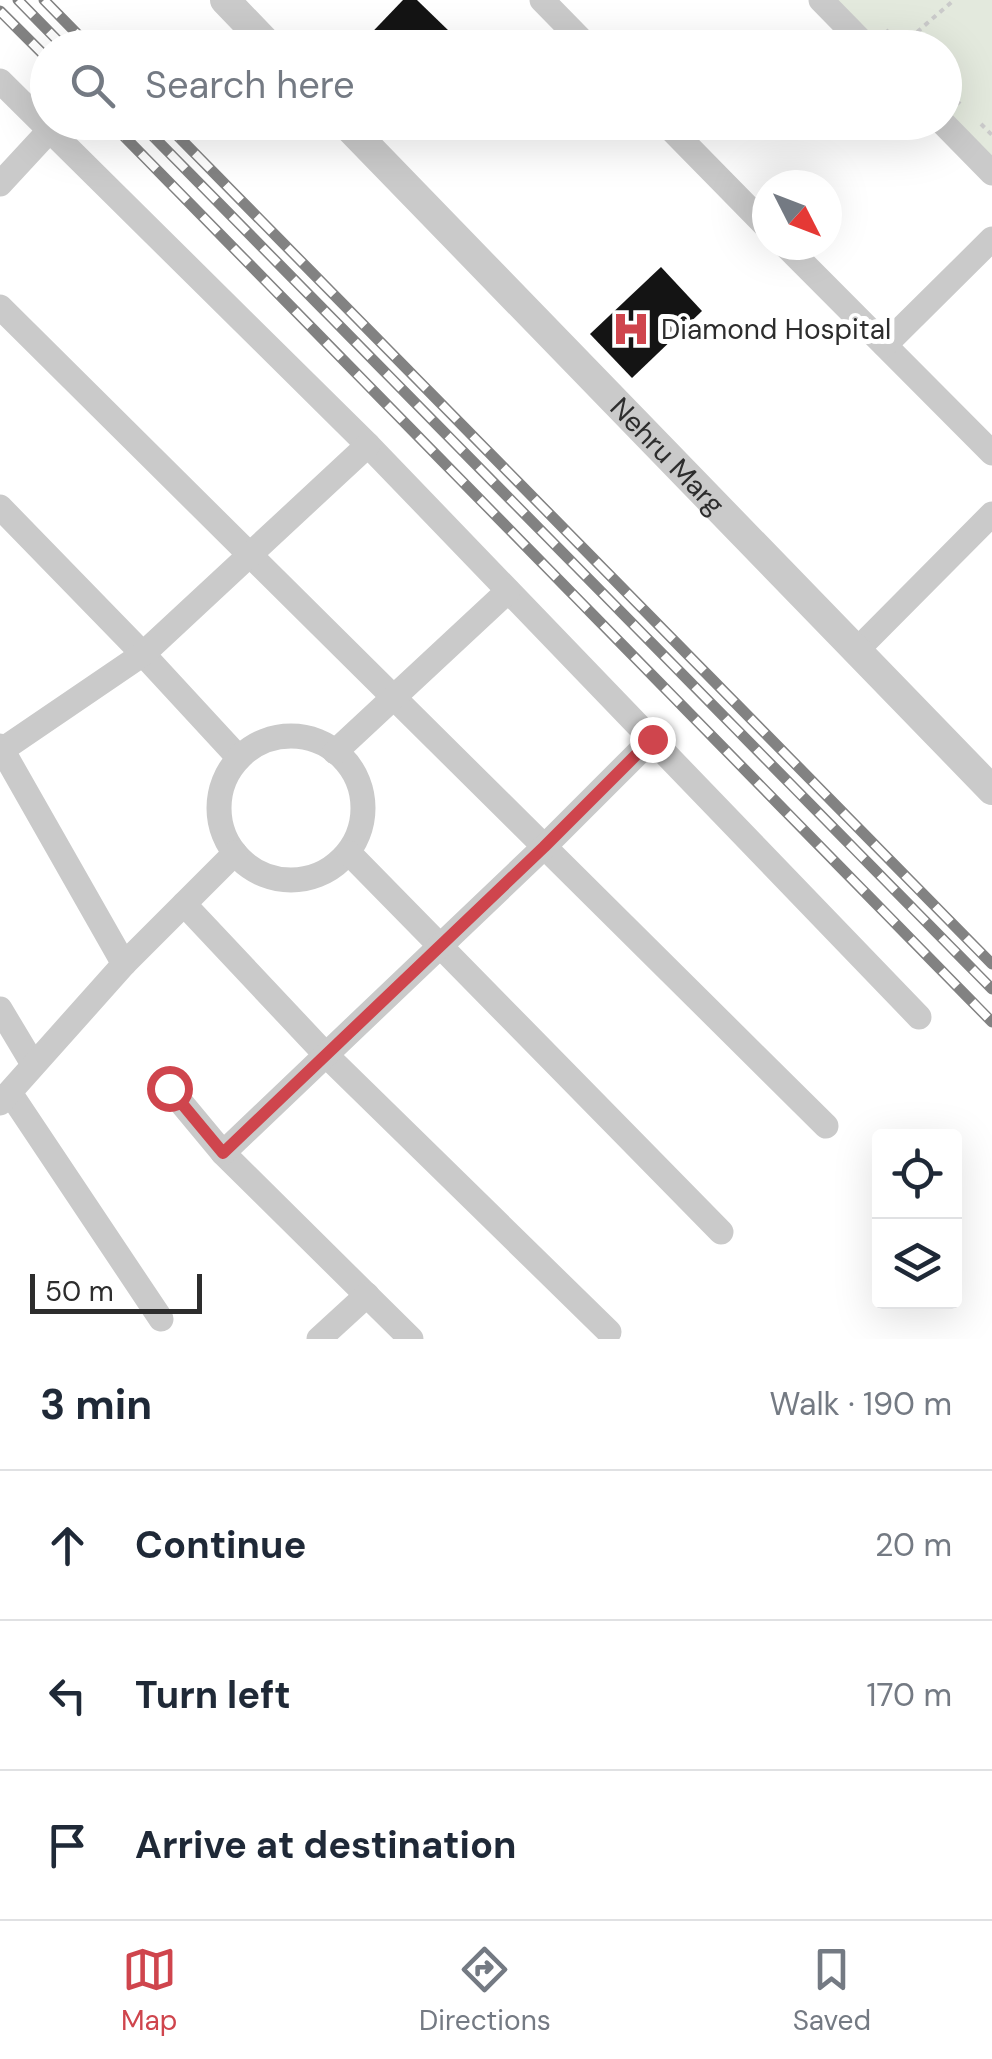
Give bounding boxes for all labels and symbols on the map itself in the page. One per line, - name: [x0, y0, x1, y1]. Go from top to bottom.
- north arrow: [752, 170, 842, 260]
- hospital icon: Diamond Hospital: [610, 308, 652, 350]
- place label: Diamond Hospital: [661, 311, 891, 348]
- street label: Nehru Marg: [602, 389, 733, 522]
- route end: [630, 717, 676, 763]
- route start: [147, 1066, 193, 1112]
- scale bar: [30, 1269, 202, 1314]

